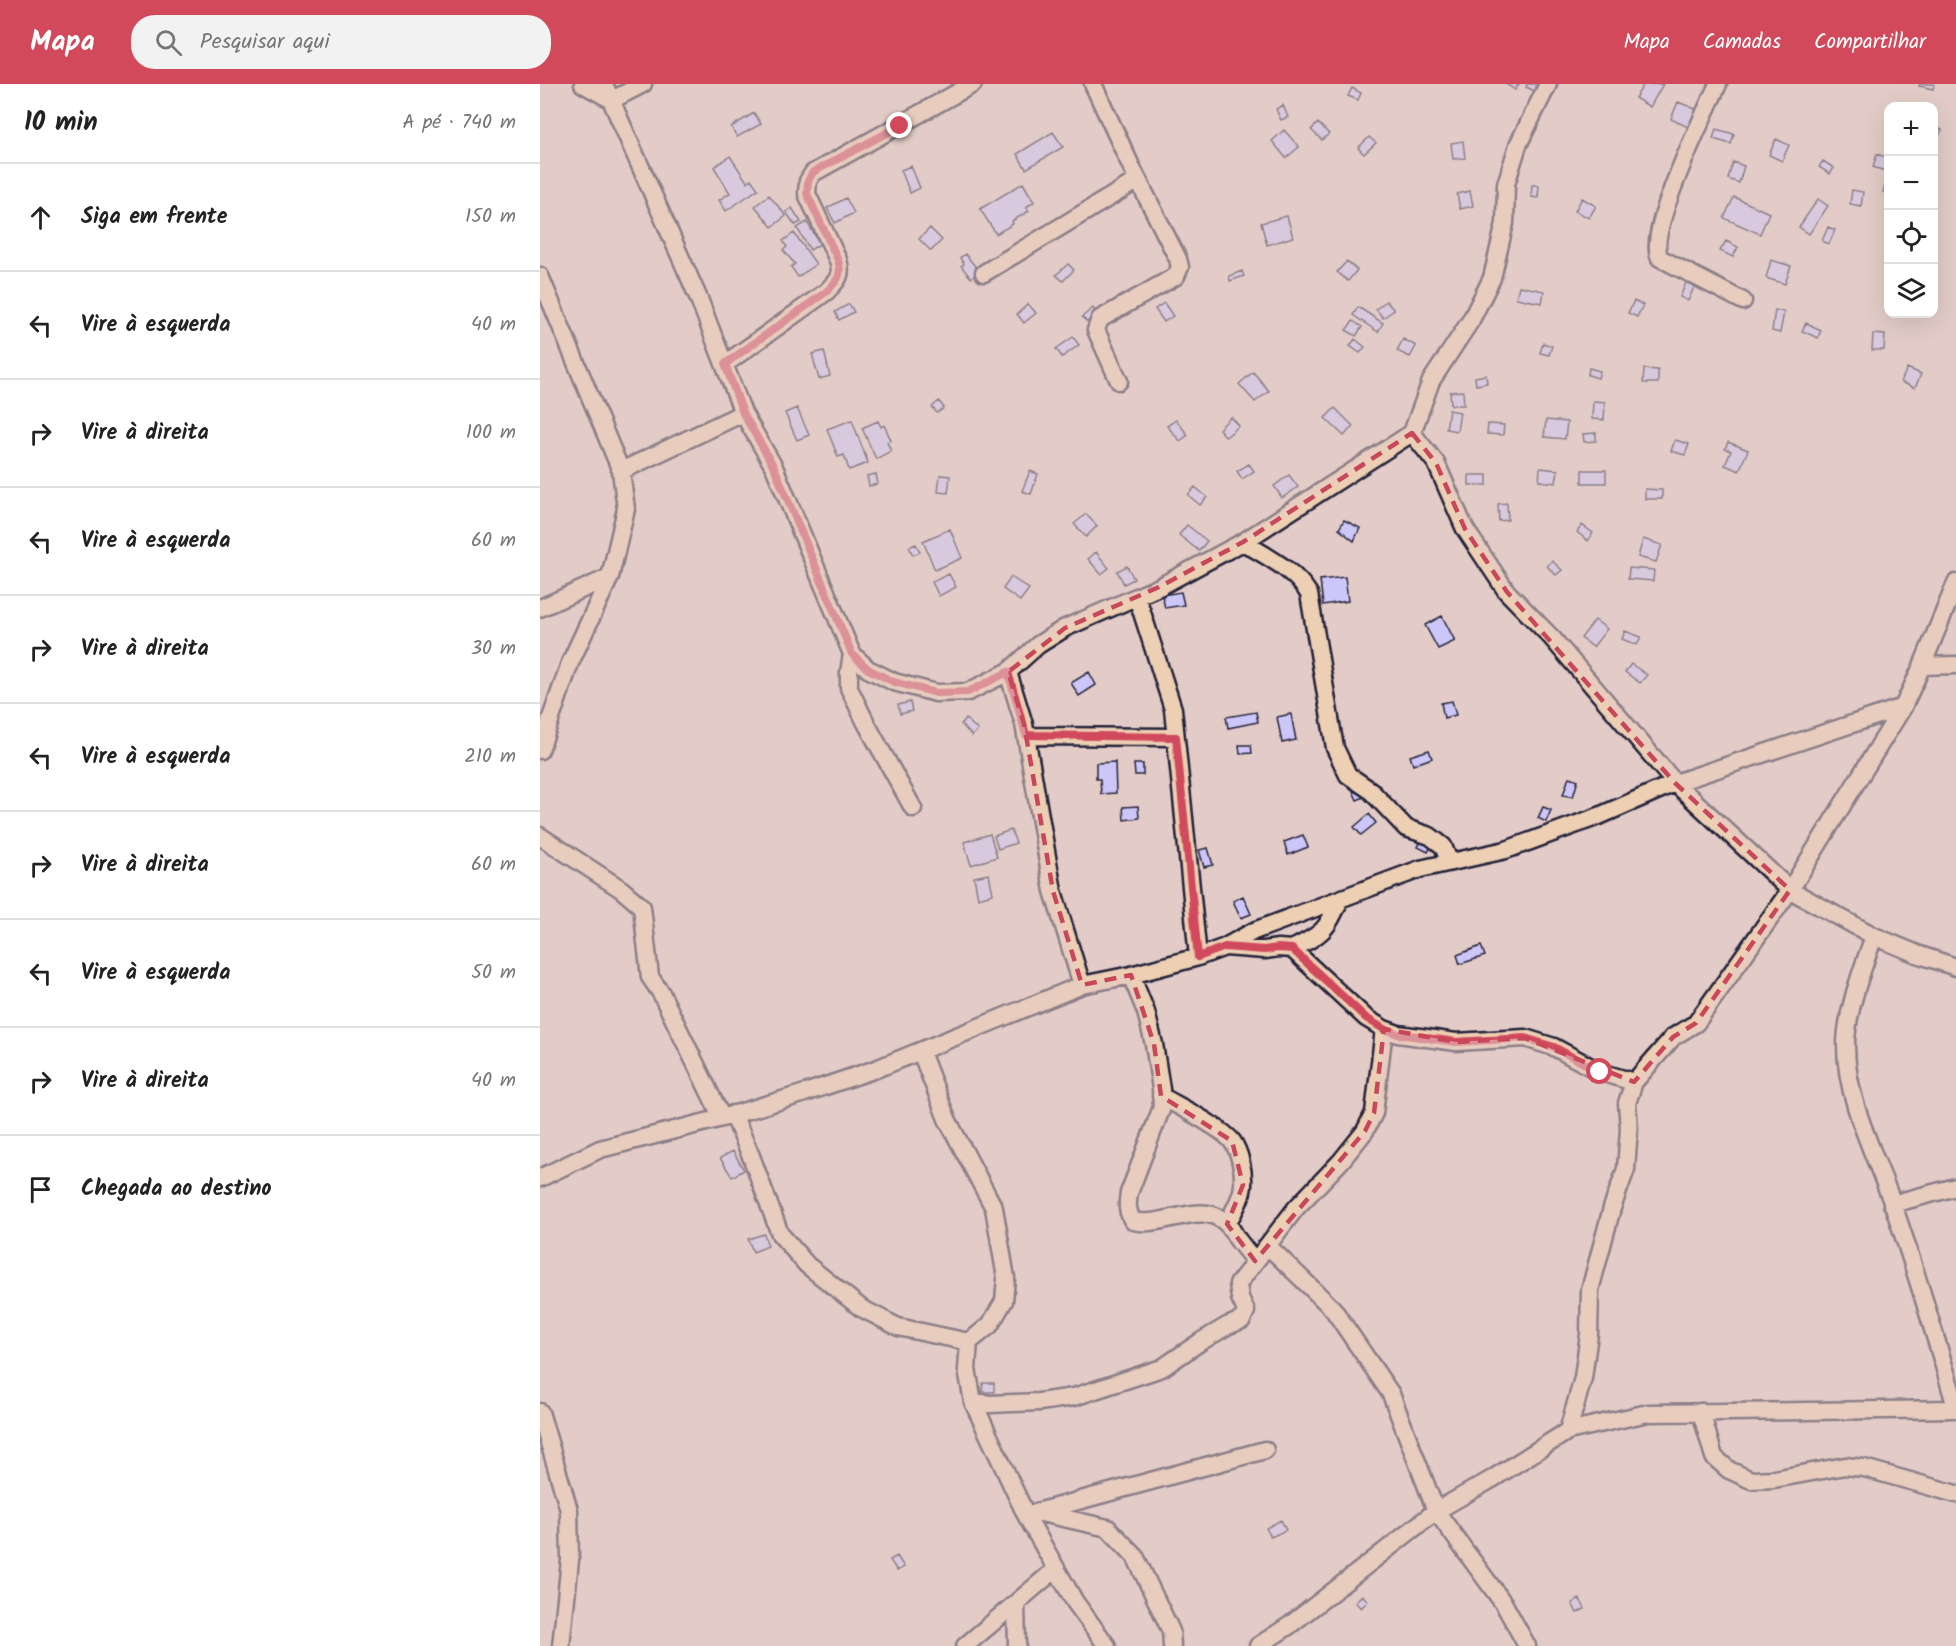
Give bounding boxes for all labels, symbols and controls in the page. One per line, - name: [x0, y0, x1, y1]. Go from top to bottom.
- search box: [131, 15, 551, 69]
- text: Mapa: [30, 20, 95, 65]
- text: Pesquisar aqui: [200, 25, 330, 60]
- icon: search: [152, 26, 185, 59]
- text: Mapa: [1623, 26, 1670, 59]
- text: Camadas: [1703, 26, 1781, 59]
- text: Compartilhar: [1814, 26, 1926, 59]
- text: 10 min: [24, 102, 98, 144]
- map controls: [1884, 102, 1938, 318]
- button: +: [1884, 102, 1938, 156]
- text: A pé · 740 m: [403, 107, 516, 139]
- route end: [886, 112, 912, 138]
- button: −: [1884, 156, 1938, 210]
- text: Siga em frente: [81, 200, 227, 235]
- icon: ahead: [24, 201, 57, 234]
- text: 150 m: [465, 201, 516, 233]
- button: locate: [1884, 210, 1938, 264]
- button: layers: [1884, 264, 1938, 318]
- text: Vire à esquerda: [81, 308, 230, 343]
- icon: left: [24, 309, 57, 342]
- text: 40 m: [471, 309, 516, 341]
- text: Vire à direita: [81, 416, 209, 451]
- icon: right: [24, 417, 57, 450]
- text: 100 m: [466, 417, 516, 449]
- text: Vire à esquerda: [81, 524, 230, 559]
- icon: left: [24, 525, 57, 558]
- text: 60 m: [471, 525, 516, 557]
- text: Vire à direita: [81, 632, 209, 667]
- icon: right: [24, 633, 57, 666]
- text: 30 m: [471, 633, 516, 665]
- text: Vire à esquerda: [81, 740, 230, 775]
- icon: left: [24, 741, 57, 774]
- text: 210 m: [464, 741, 516, 773]
- text: Vire à direita: [81, 848, 209, 883]
- icon: right: [24, 849, 57, 882]
- text: 60 m: [471, 849, 516, 881]
- text: Vire à esquerda: [81, 956, 230, 991]
- icon: left: [24, 957, 57, 990]
- text: 50 m: [471, 957, 516, 989]
- route start: [1586, 1058, 1612, 1084]
- text: Vire à direita: [81, 1064, 209, 1099]
- icon: right: [24, 1065, 57, 1098]
- text: 40 m: [471, 1065, 516, 1097]
- text: Chegada ao destino: [81, 1172, 272, 1207]
- icon: arrive: [24, 1173, 57, 1206]

